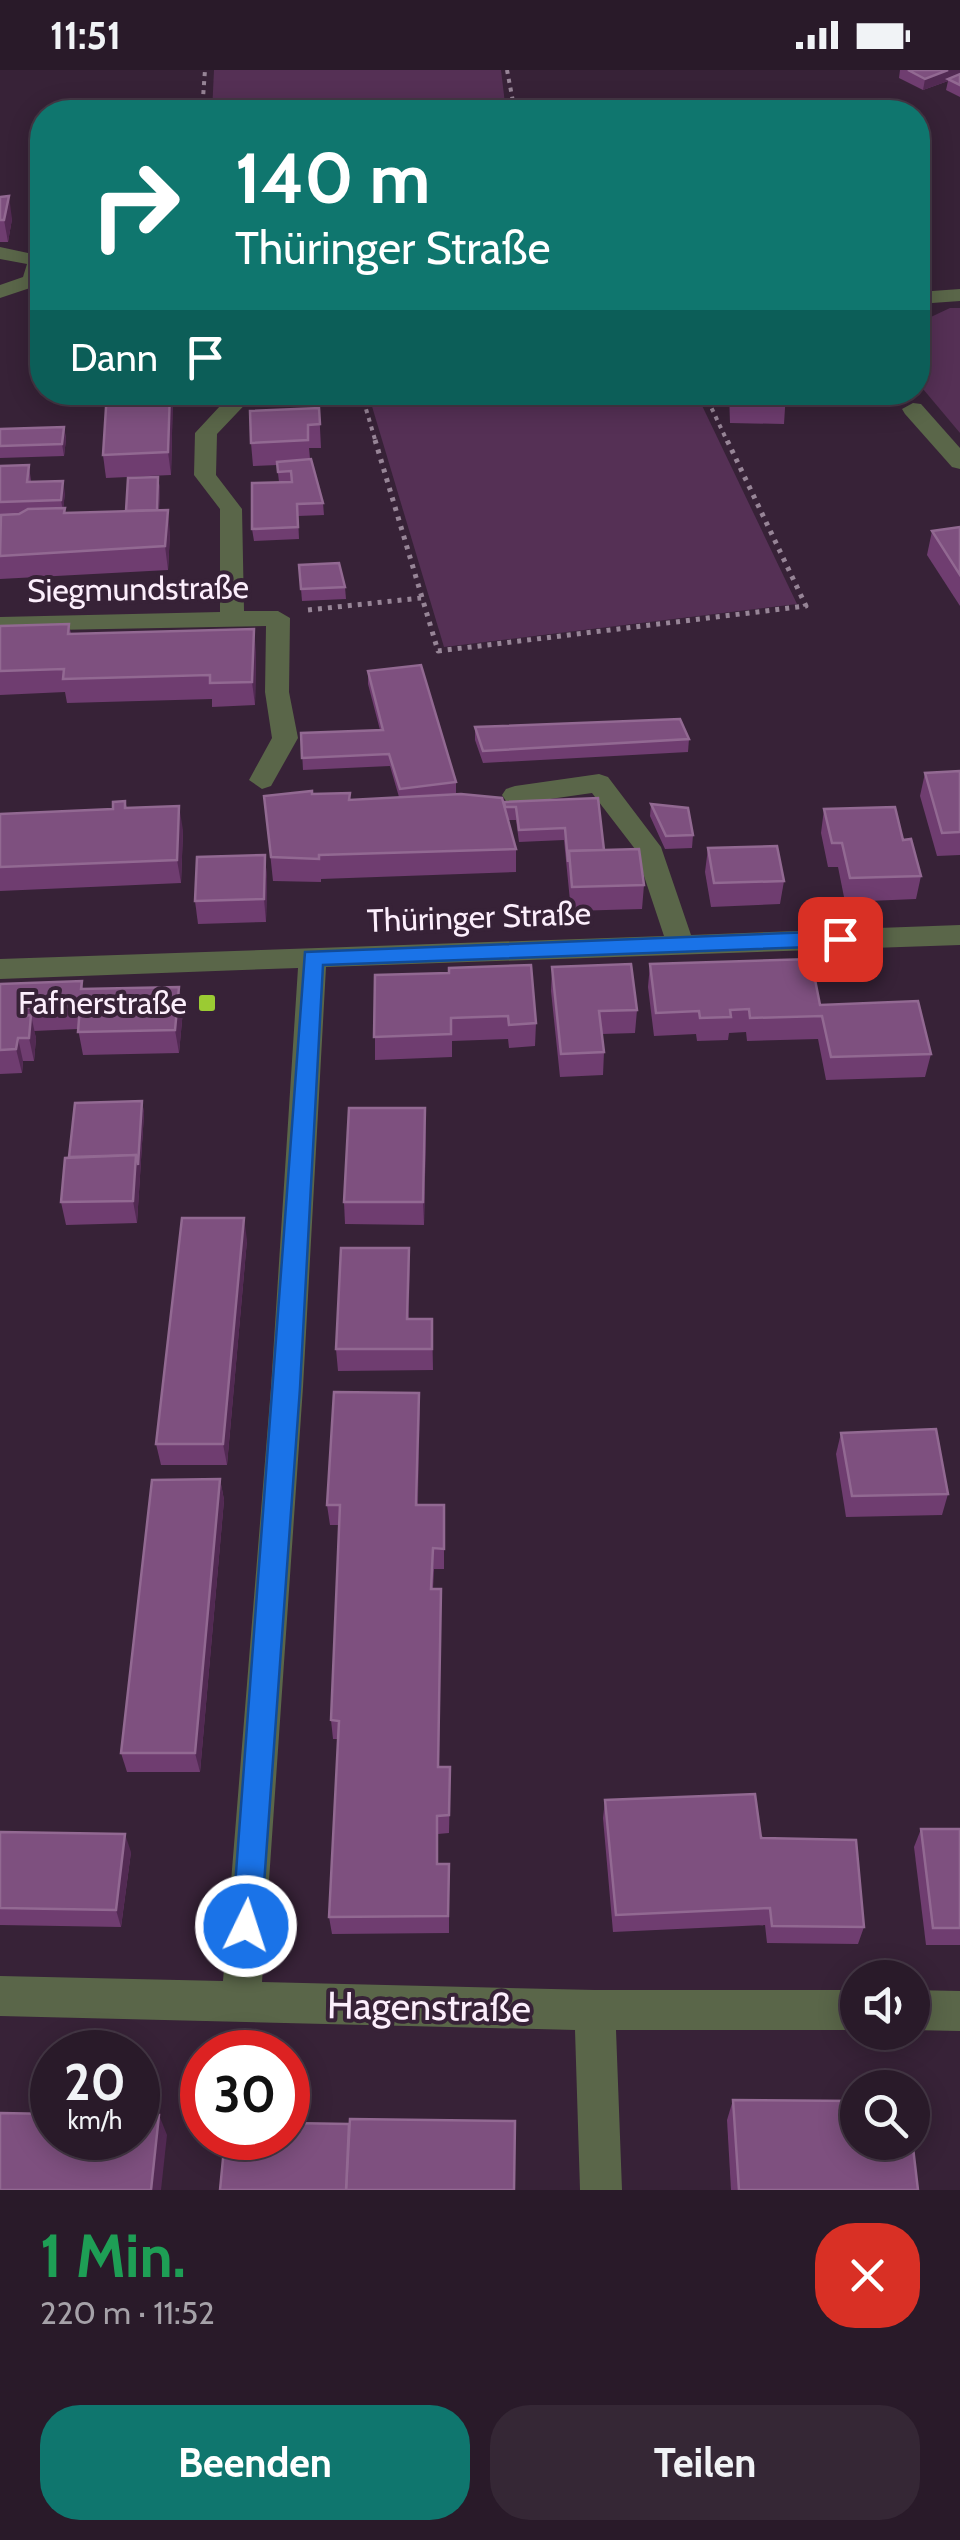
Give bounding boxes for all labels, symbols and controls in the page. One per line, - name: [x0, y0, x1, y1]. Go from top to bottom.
- text: 11:51: [50, 12, 121, 59]
- text: 140 m: [235, 135, 430, 221]
- icon: right: [70, 140, 200, 270]
- text: Thüringer Straße: [235, 221, 550, 275]
- icon: arrive: [178, 330, 233, 385]
- text: Dann: [70, 334, 158, 381]
- street label: Siegmundstraße: [27, 567, 249, 610]
- street label: Thüringer Straße: [366, 893, 592, 940]
- pin: [798, 897, 883, 982]
- icon: arrive: [813, 912, 868, 967]
- place label: Fafnerstraße: [18, 983, 187, 1022]
- marker: Fafnerstraße: [196, 992, 218, 1014]
- position arrow: [194, 1874, 298, 1978]
- map controls: [840, 1960, 930, 2160]
- button: sound: [840, 1960, 930, 2050]
- street label: Hagenstraße: [327, 1981, 531, 2032]
- speed limit sign: 30: [180, 2030, 310, 2160]
- text: 20: [64, 2052, 126, 2113]
- button: search: [840, 2070, 930, 2160]
- text: km/h: [68, 2105, 122, 2135]
- text: 1 Min.: [40, 2219, 186, 2292]
- button: close: [815, 2223, 920, 2328]
- text: 220 m · 11:52: [40, 2293, 215, 2332]
- button: Beenden: [40, 2405, 470, 2520]
- button: Teilen: [490, 2405, 920, 2520]

